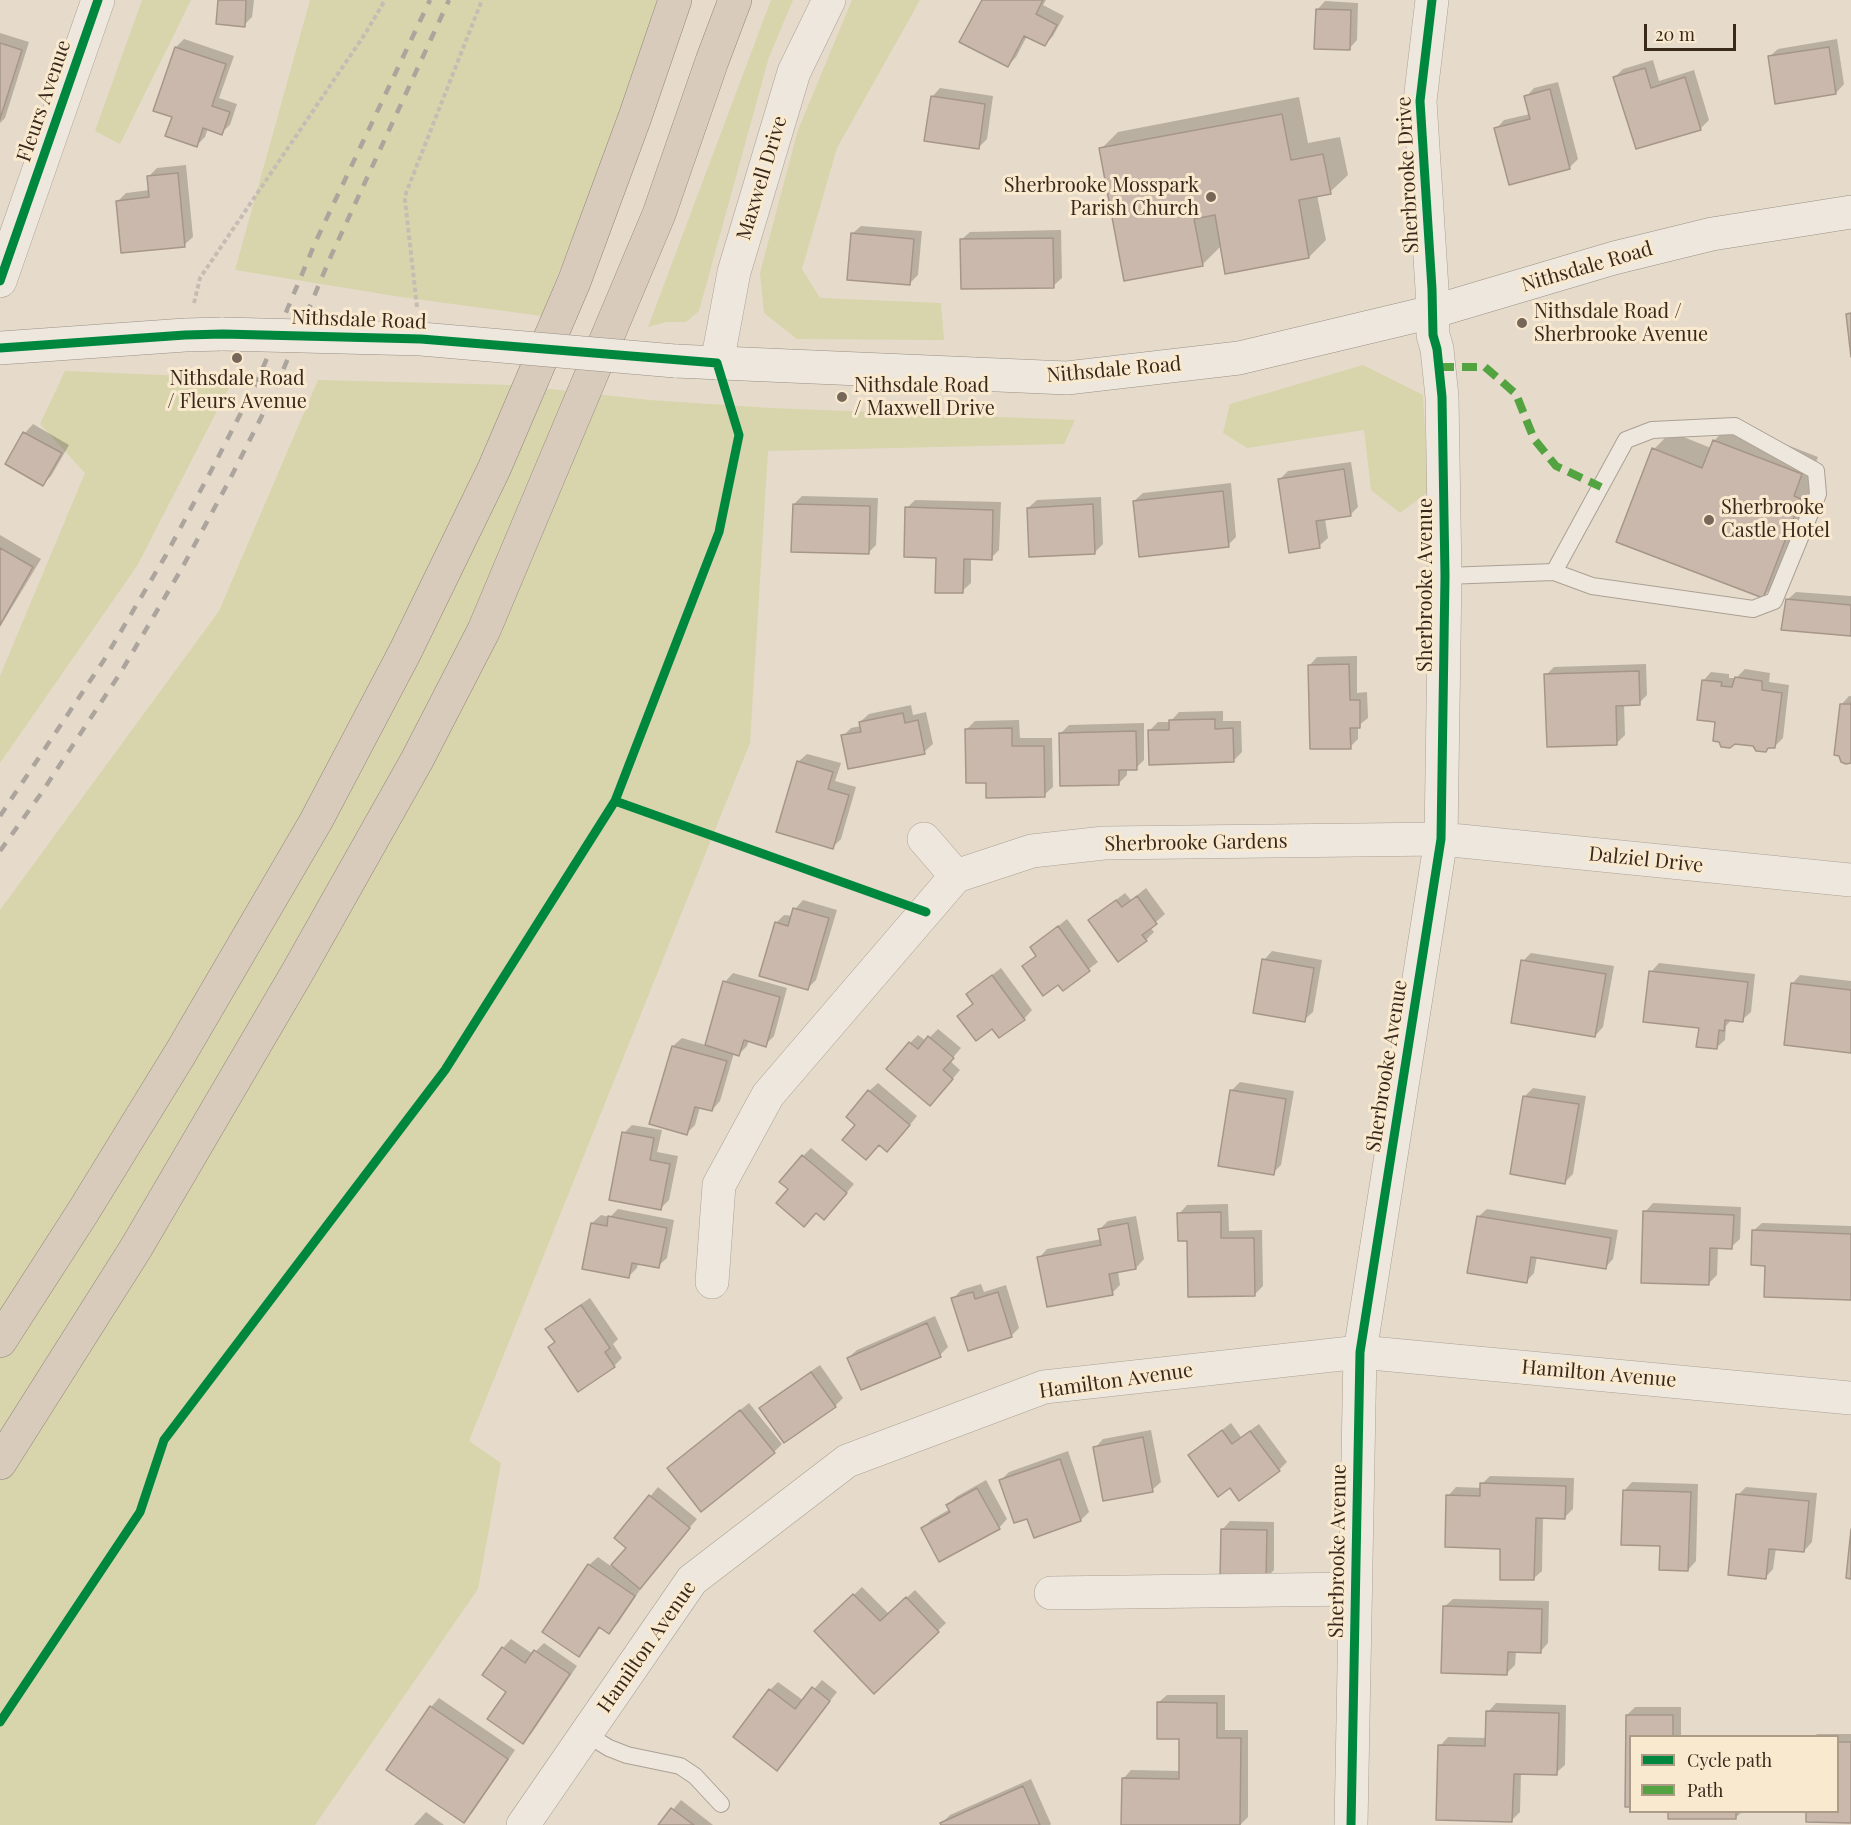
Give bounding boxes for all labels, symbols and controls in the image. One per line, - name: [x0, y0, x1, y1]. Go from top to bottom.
- scale bar: [1647, 12, 1738, 50]
- text: 20 m: [1655, 22, 1695, 46]
- street label: Fleurs Avenue: [12, 37, 76, 165]
- street label: Sherbrooke Drive: [1392, 96, 1424, 254]
- street label: Maxwell Drive: [732, 113, 792, 243]
- place label: Sherbrooke Mosspark Parish Church: [1004, 174, 1199, 221]
- marker: Sherbrooke Mosspark Parish Church: [1204, 190, 1218, 204]
- street label: Nithsdale Road: [1519, 237, 1655, 297]
- place label: Nithsdale Road / Sherbrooke Avenue: [1534, 300, 1708, 347]
- street label: Nithsdale Road: [291, 306, 427, 334]
- marker: Nithsdale Road / Sherbrooke Avenue: [1515, 316, 1529, 330]
- marker: Nithsdale Road / Fleurs Avenue: [230, 351, 244, 365]
- street label: Nithsdale Road: [1046, 352, 1182, 388]
- place label: Nithsdale Road / Fleurs Avenue: [167, 367, 307, 414]
- place label: Nithsdale Road / Maxwell Drive: [854, 374, 995, 421]
- marker: Nithsdale Road / Maxwell Drive: [835, 390, 849, 404]
- place label: Sherbrooke Castle Hotel: [1721, 496, 1830, 543]
- street label: Sherbrooke Avenue: [1414, 498, 1438, 672]
- marker: Sherbrooke Castle Hotel: [1702, 513, 1716, 527]
- street label: Sherbrooke Gardens: [1104, 829, 1288, 857]
- street label: Dalziel Drive: [1587, 842, 1705, 878]
- street label: Sherbrooke Avenue: [1362, 978, 1412, 1154]
- street label: Hamilton Avenue: [1521, 1355, 1677, 1393]
- street label: Hamilton Avenue: [1037, 1358, 1195, 1404]
- street label: Sherbrooke Avenue: [1324, 1464, 1352, 1638]
- street label: Hamilton Avenue: [593, 1577, 701, 1717]
- legend: [1629, 1735, 1839, 1813]
- text: Cycle path: [1687, 1748, 1772, 1772]
- text: Path: [1687, 1778, 1723, 1802]

